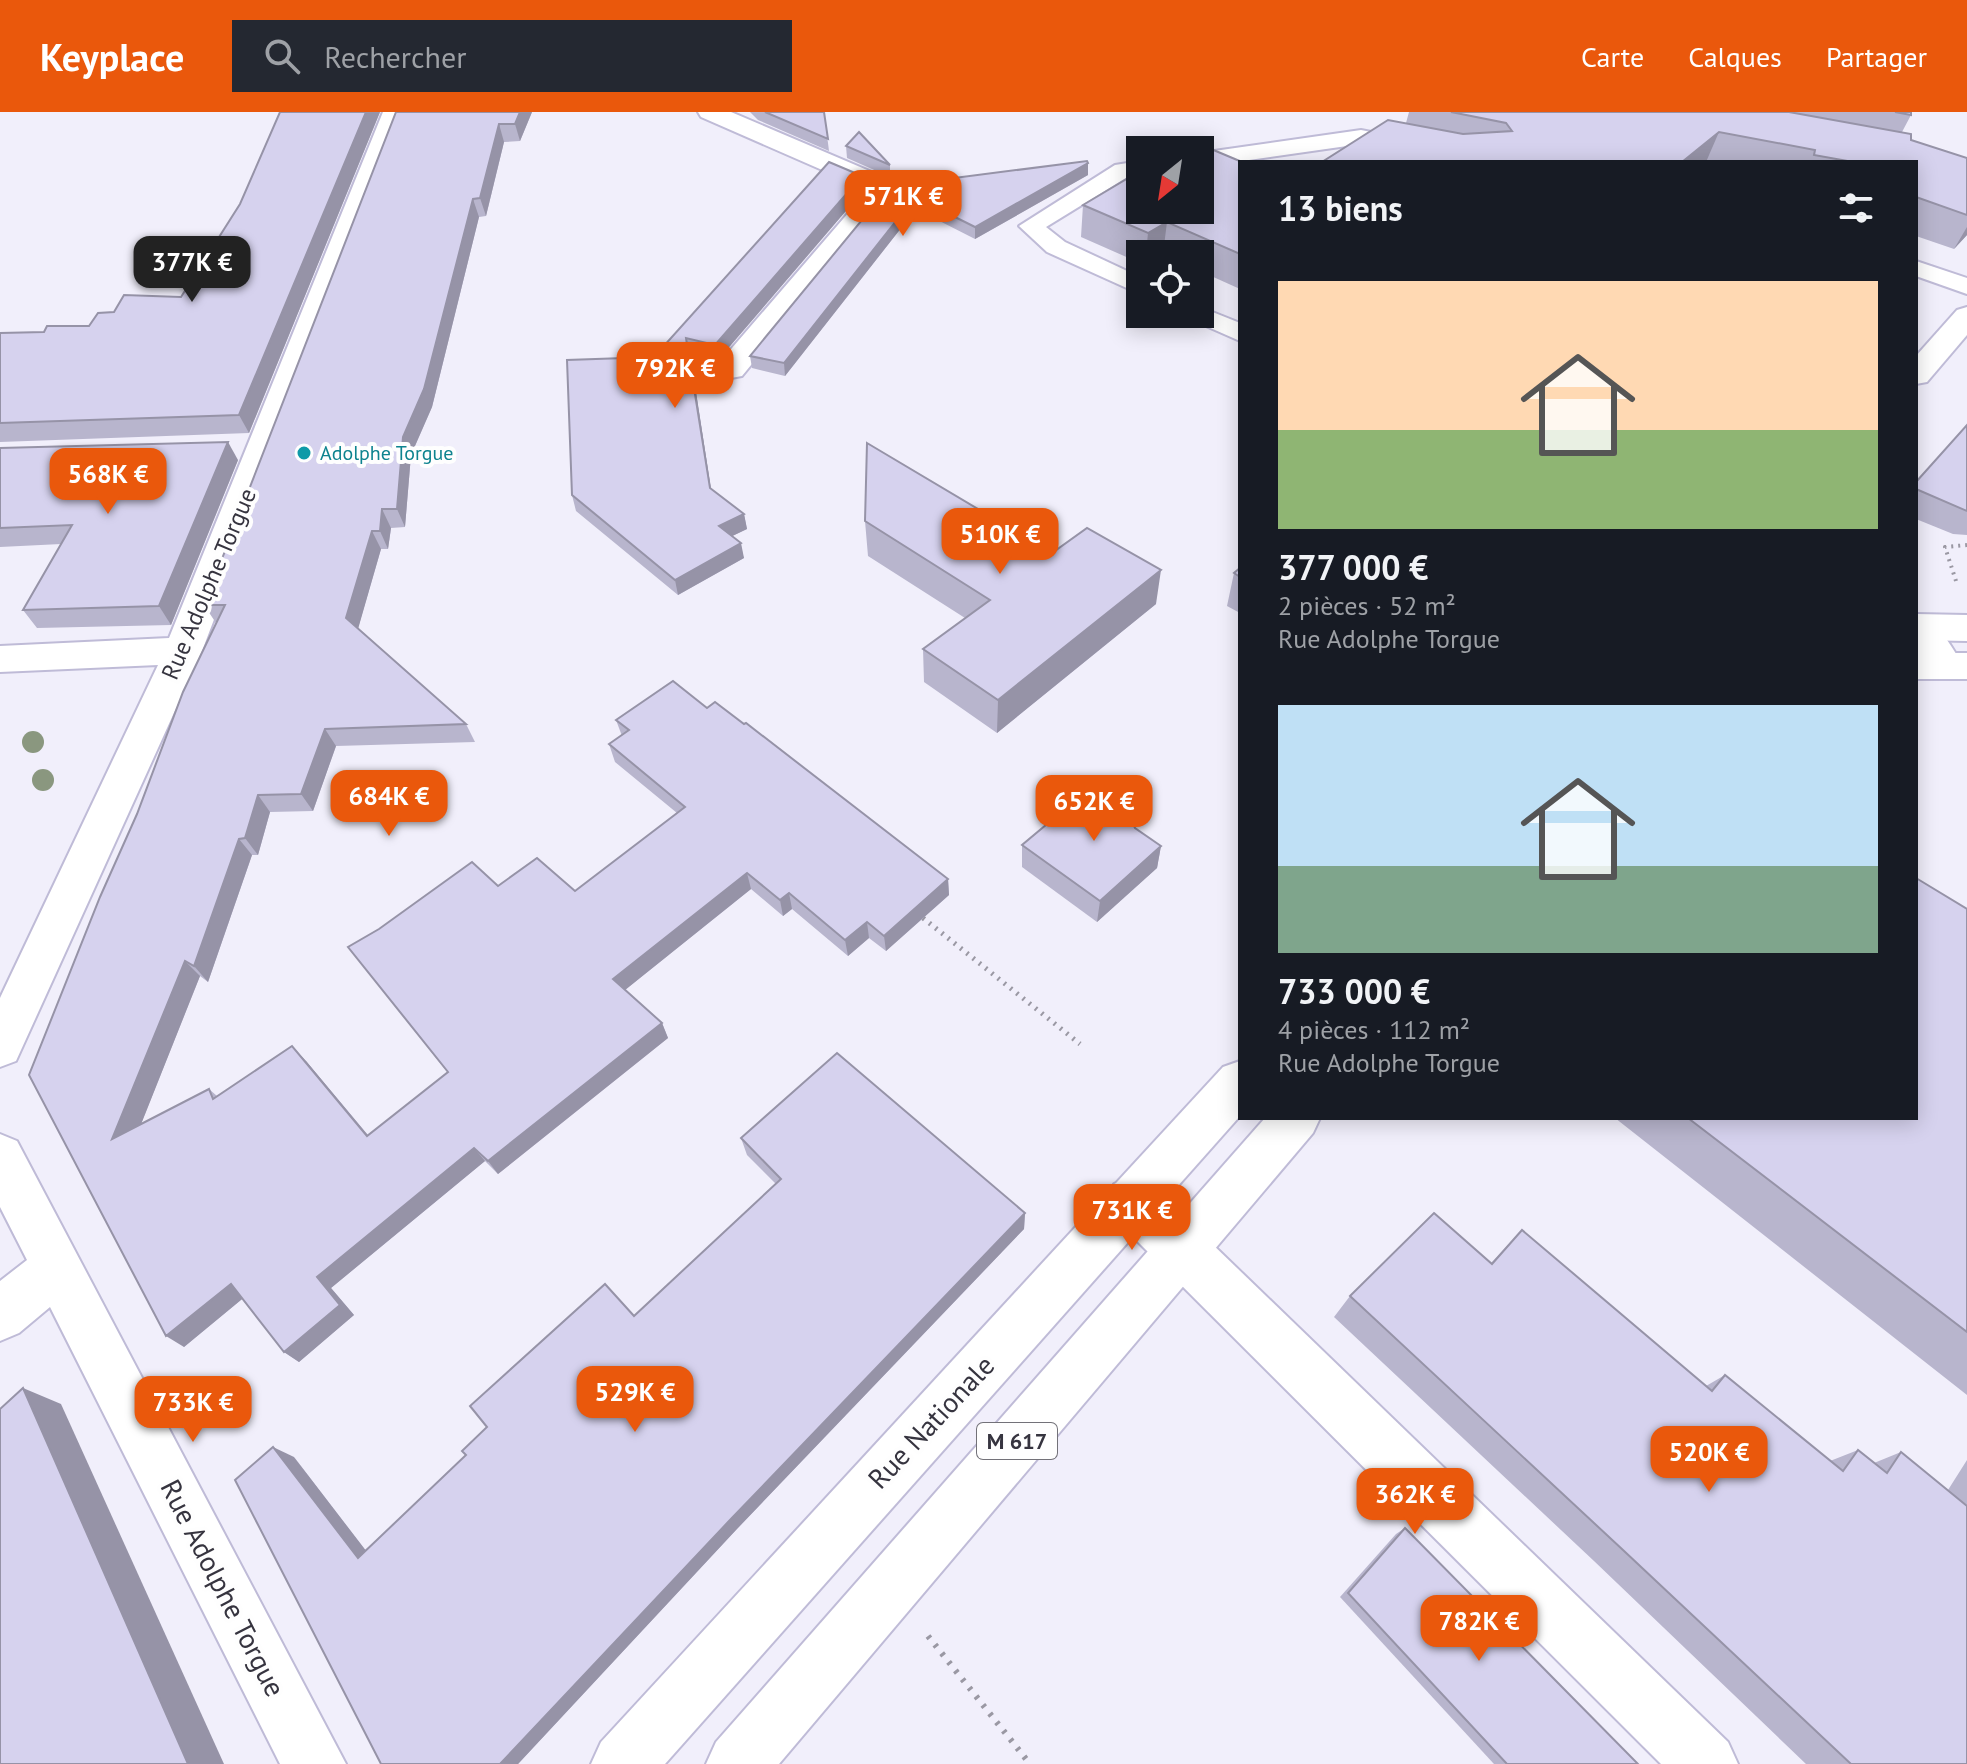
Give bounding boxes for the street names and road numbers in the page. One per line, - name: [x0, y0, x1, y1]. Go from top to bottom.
- street label: Rue Adolphe Torgue: [154, 483, 263, 684]
- street label: Rue Nationale: [859, 1347, 1002, 1496]
- road number: M 617: [977, 1423, 1057, 1459]
- street label: Rue Adolphe Torgue: [153, 1473, 294, 1703]

